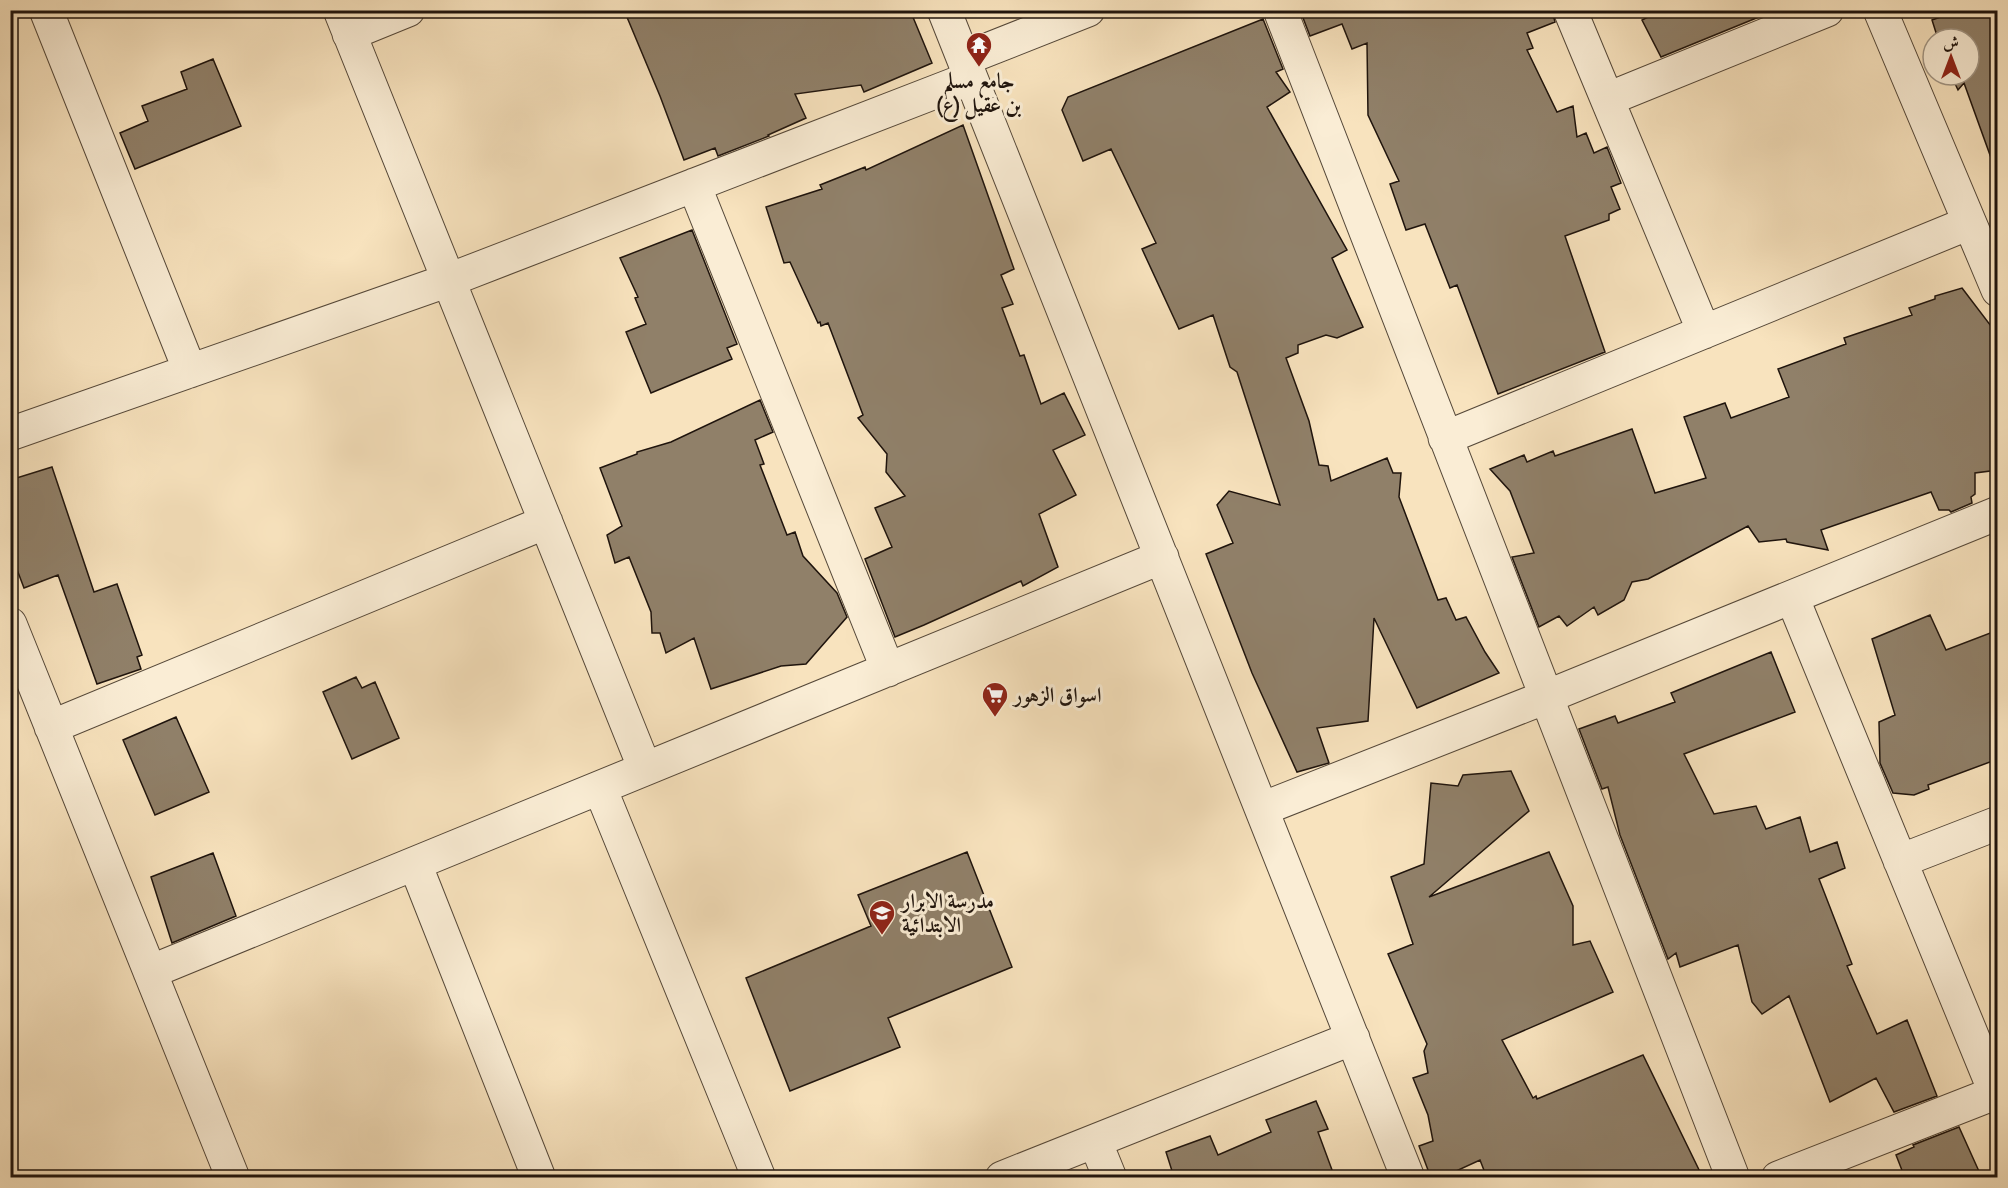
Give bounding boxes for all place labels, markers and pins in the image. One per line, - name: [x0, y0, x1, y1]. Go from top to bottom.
- temple icon: جامع مسلم بن عقيل (ع): [964, 30, 994, 68]
- place label: جامع مسلم بن عقيل (ع): [937, 68, 1021, 122]
- supermarket icon: اسواق الزهور: [980, 680, 1010, 718]
- place label: اسواق الزهور: [1012, 682, 1102, 708]
- place label: مدرسة الابرار الابتدائية: [900, 888, 994, 938]
- school or university icon: مدرسة الابرار الابتدائية: [867, 898, 897, 936]

